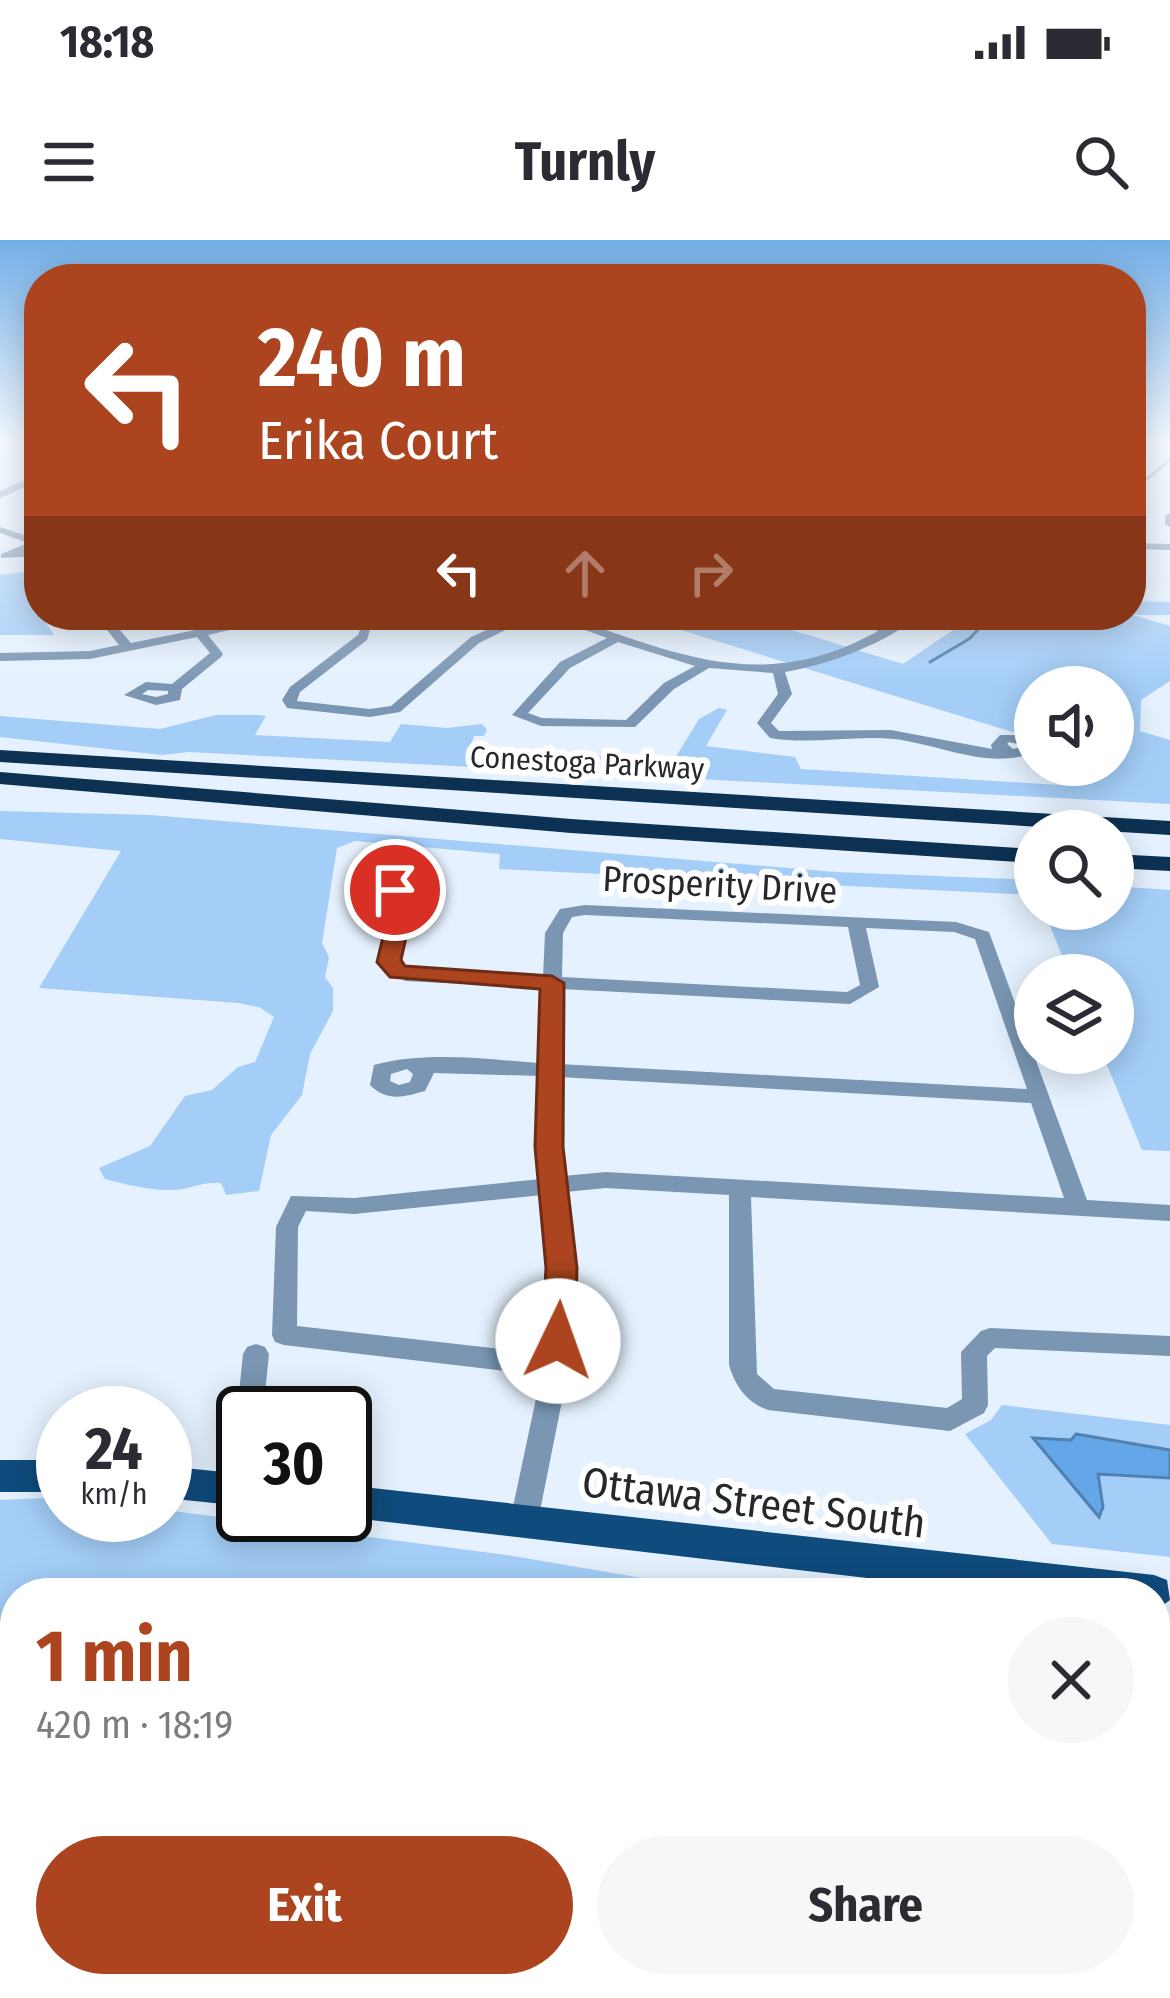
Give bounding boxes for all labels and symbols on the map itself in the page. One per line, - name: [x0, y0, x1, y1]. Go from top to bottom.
- street label: Conestoga Parkway: [469, 739, 706, 787]
- pin: [344, 839, 446, 941]
- street label: Prosperity Drive: [601, 857, 838, 913]
- position arrow: [495, 1278, 621, 1404]
- speed limit sign: 30: [216, 1386, 372, 1542]
- street label: Ottawa Street South: [579, 1457, 928, 1549]

